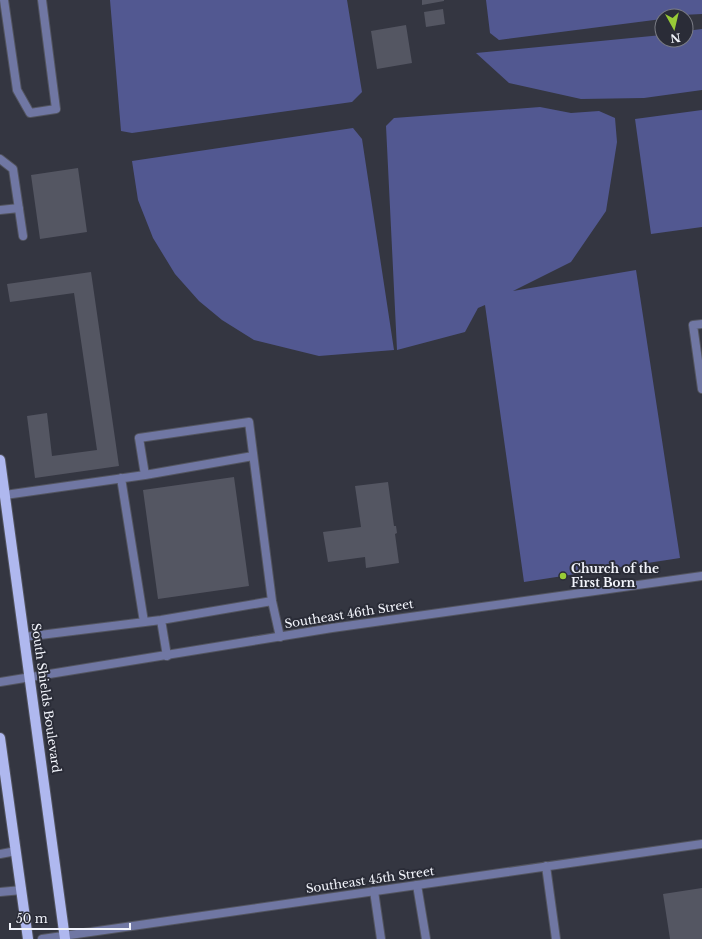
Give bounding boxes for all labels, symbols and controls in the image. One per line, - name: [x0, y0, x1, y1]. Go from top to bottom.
- north arrow: [654, 8, 694, 48]
- text: N: [669, 30, 681, 46]
- place label: Church of the First Born: [571, 561, 659, 590]
- marker: Church of the First Born: [558, 571, 568, 581]
- street label: Southeast 46th Street: [283, 596, 415, 631]
- street label: South Shields Boulevard: [29, 622, 64, 774]
- street label: Southeast 45th Street: [305, 863, 436, 896]
- scale bar: [10, 905, 130, 931]
- text: 50 m: [16, 911, 48, 926]

